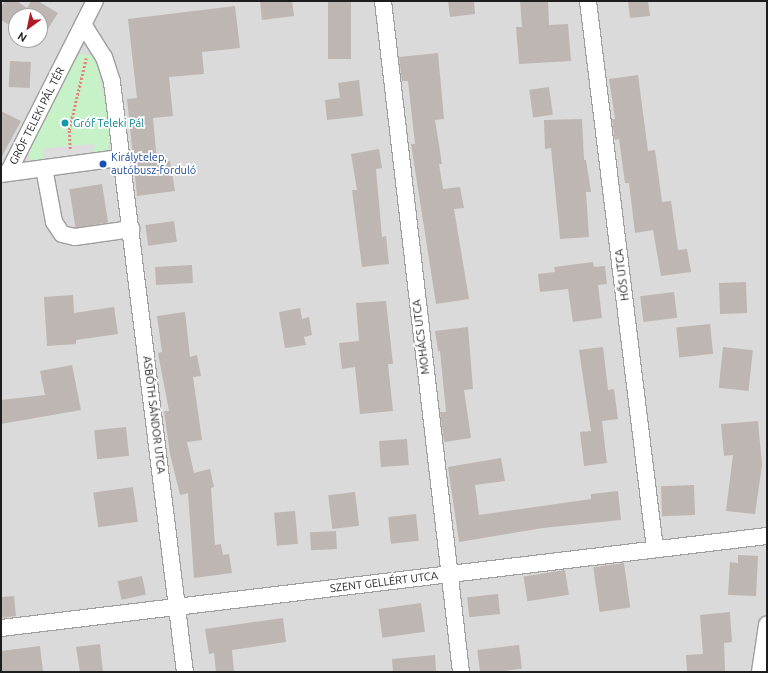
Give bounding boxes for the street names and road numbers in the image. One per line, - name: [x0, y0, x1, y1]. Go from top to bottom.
- street label: GRÓF TELEKI PÁL TÉR: [7, 65, 67, 167]
- street label: HŐS UTCA: [612, 248, 632, 302]
- street label: MOHÁCS UTCA: [410, 299, 432, 375]
- street label: ASBÓTH SÁNDOR UTCA: [140, 355, 168, 475]
- street label: SZENT GELLÉRT UTCA: [329, 569, 439, 595]

